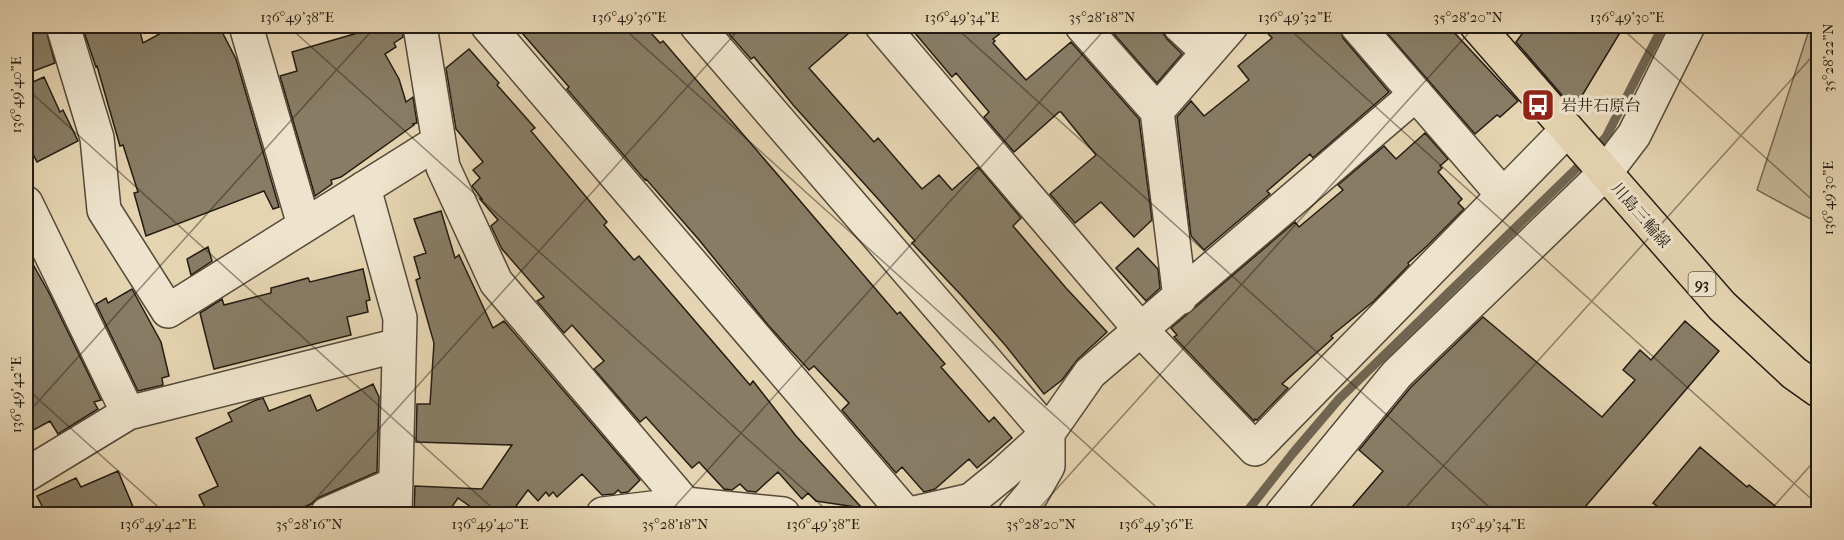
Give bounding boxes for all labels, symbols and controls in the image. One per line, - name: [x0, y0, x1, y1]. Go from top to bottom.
- text: 136°49'38"E: [260, 8, 334, 26]
- text: 136°49'36"E: [592, 8, 666, 26]
- text: 136°49'34"E: [924, 8, 1000, 26]
- text: 35°28'18"N: [1069, 8, 1136, 26]
- text: 136°49'32"E: [1258, 8, 1332, 26]
- text: 35°28'20"N: [1433, 8, 1503, 26]
- text: 136°49'30"E: [1590, 8, 1664, 26]
- text: 35°28'22"N: [1819, 23, 1837, 93]
- text: 136°49'40"E: [7, 56, 25, 134]
- bus stop icon: 岩井石原台: [1520, 87, 1556, 123]
- place label: 岩井石原台: [1561, 96, 1641, 115]
- text: 136°49'30"E: [1819, 161, 1837, 235]
- street label: 川島三輪線: [1608, 179, 1674, 251]
- road number: 93: [1688, 272, 1716, 296]
- text: 136°49'42"E: [7, 357, 25, 433]
- text: 136°49'42"E: [120, 515, 196, 533]
- text: 35°28'16"N: [275, 515, 343, 533]
- text: 136°49'40"E: [451, 515, 529, 533]
- text: 35°28'18"N: [642, 515, 709, 533]
- text: 136°49'38"E: [786, 515, 860, 533]
- text: 35°28'20"N: [1006, 515, 1076, 533]
- text: 136°49'36"E: [1119, 515, 1193, 533]
- text: 136°49'34"E: [1450, 515, 1526, 533]

